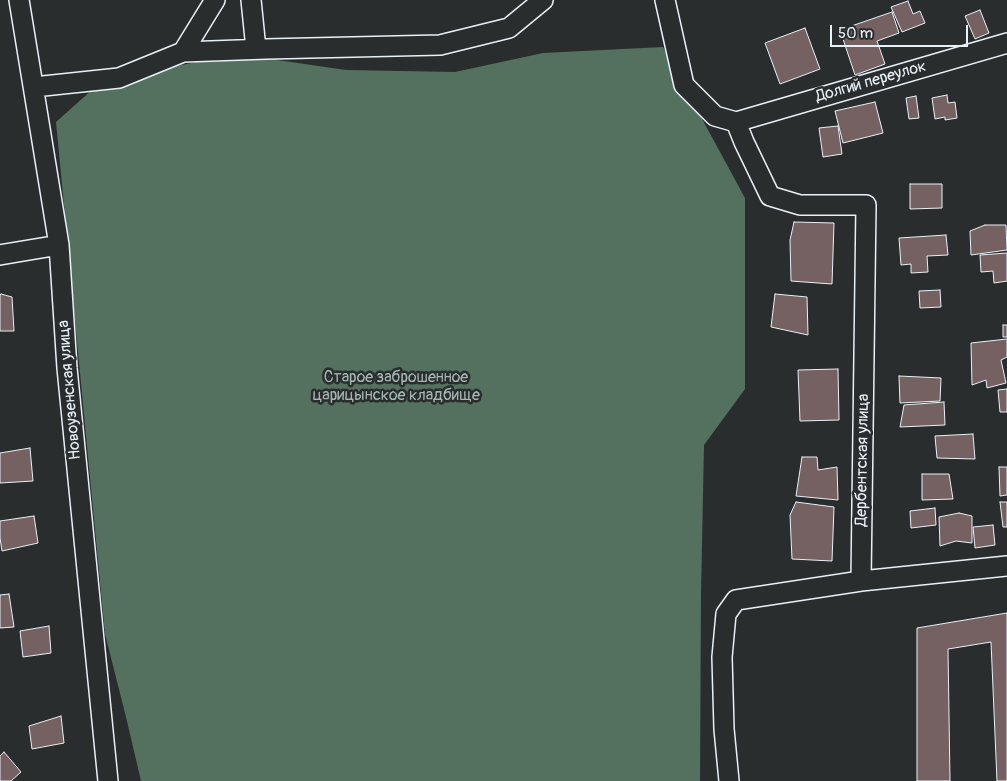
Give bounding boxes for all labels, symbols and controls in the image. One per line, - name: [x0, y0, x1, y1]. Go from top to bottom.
- scale bar: [832, 15, 970, 47]
- text: 50 m: [838, 24, 873, 43]
- street label: Долгий переулок: [814, 57, 928, 107]
- street label: Новоузенская улица: [54, 319, 86, 461]
- park label: Старое заброшенное царицынское кладбище: [312, 368, 480, 406]
- street label: Дербентская улица: [852, 393, 874, 527]

